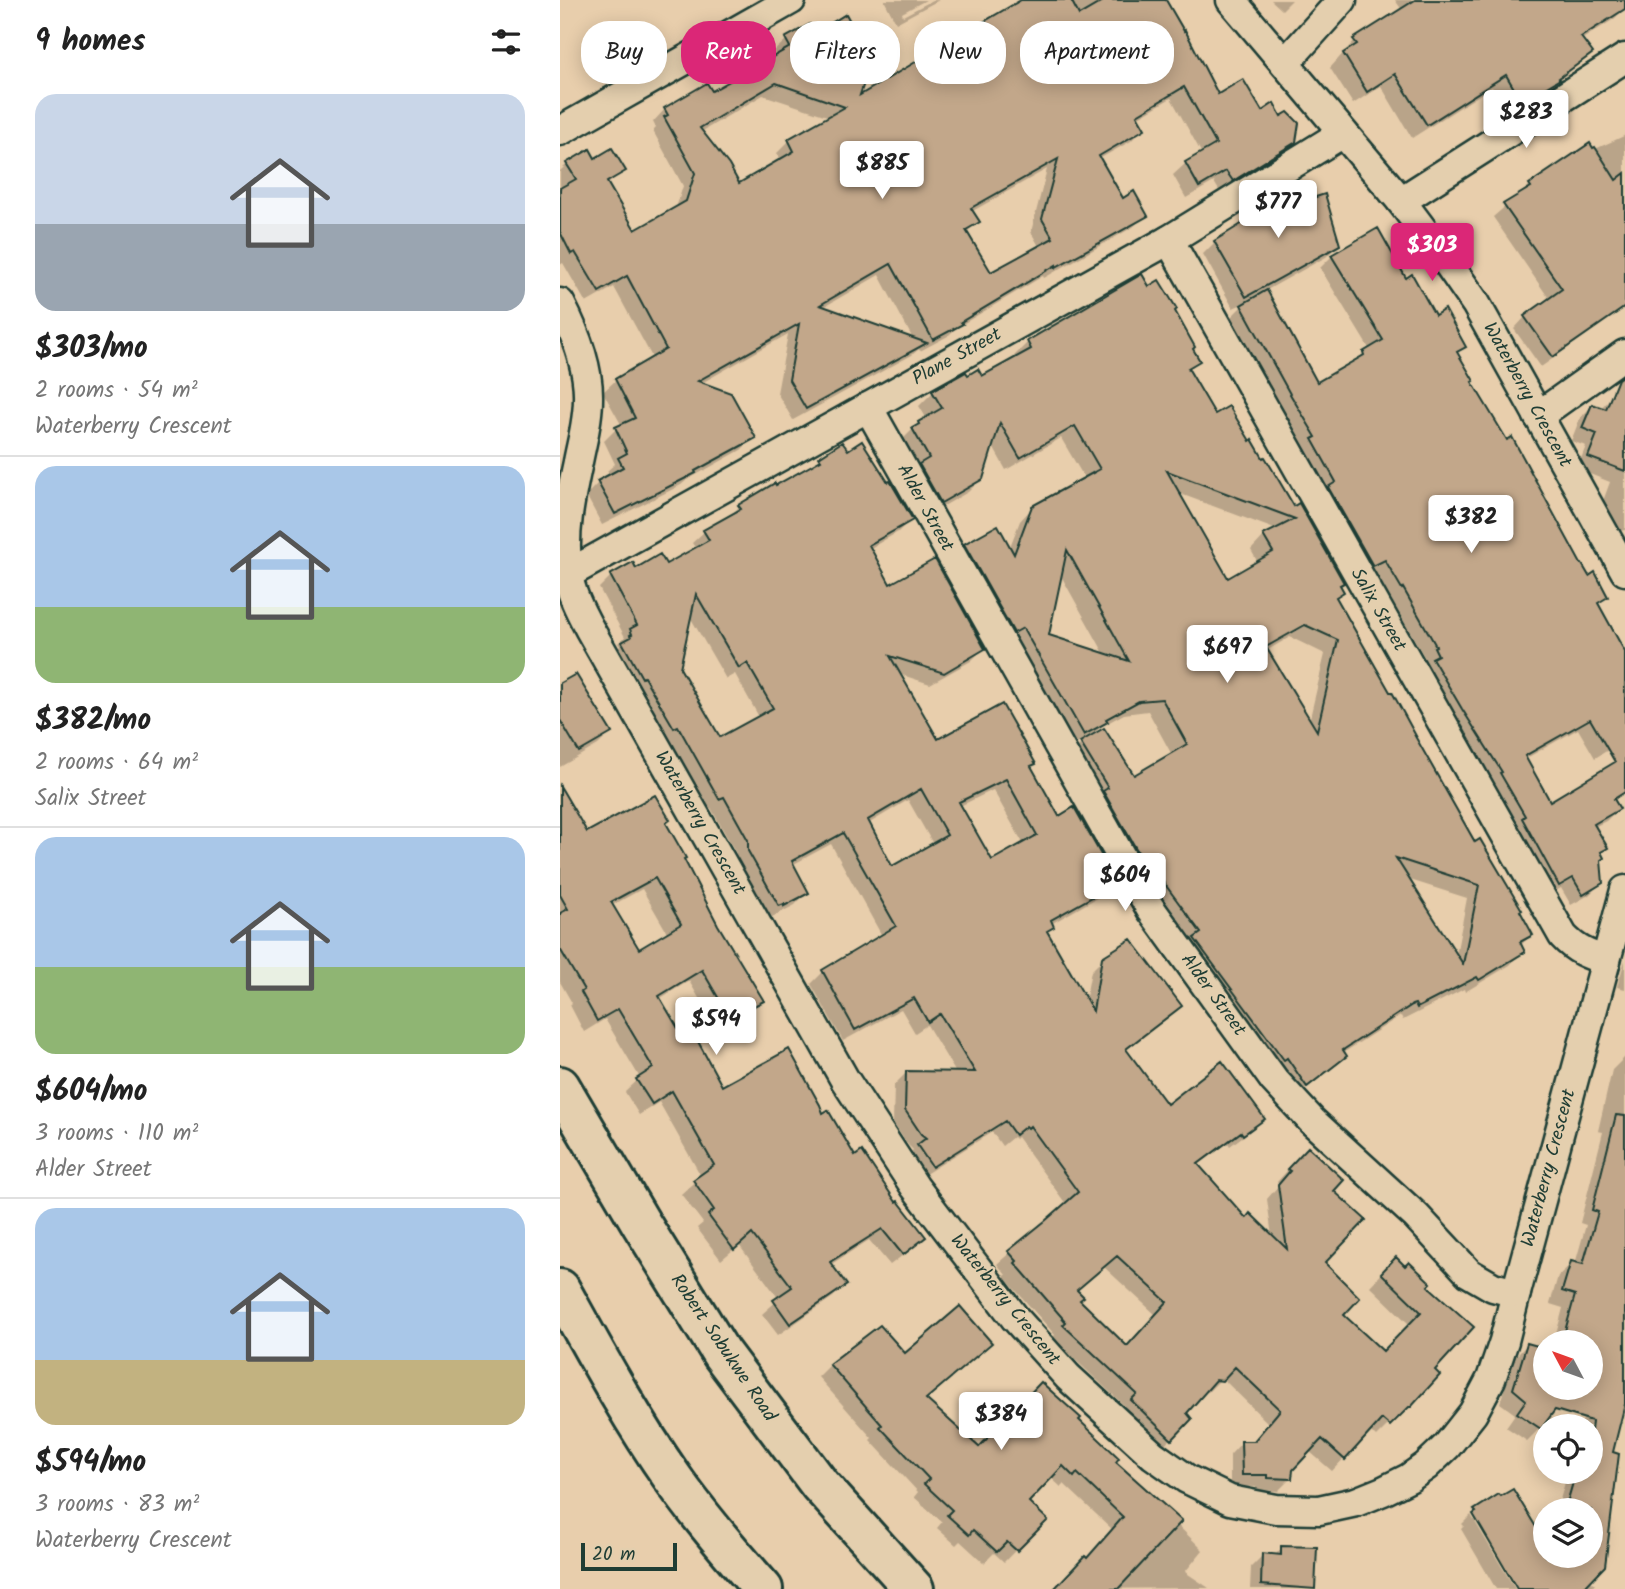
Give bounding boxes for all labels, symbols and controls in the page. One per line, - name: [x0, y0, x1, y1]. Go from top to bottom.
- text: 9 homes: [35, 18, 146, 66]
- chip: Buy: [581, 21, 667, 84]
- chip: Rent: [681, 21, 776, 84]
- chip: Filters: [790, 21, 900, 84]
- chip: New: [914, 21, 1006, 84]
- chip: Apartment: [1020, 21, 1174, 84]
- icon: filters: [487, 23, 525, 61]
- pin: $283: [1485, 90, 1567, 150]
- text: $283: [1499, 95, 1553, 131]
- icon: home: [217, 140, 343, 266]
- pin: $885: [841, 142, 923, 201]
- text: $885: [856, 146, 908, 182]
- pin: $777: [1237, 180, 1319, 240]
- text: $777: [1255, 185, 1301, 221]
- pin: $303: [1391, 224, 1473, 283]
- text: $303: [1407, 228, 1457, 264]
- street label: Waterberry Crescent: [1475, 317, 1580, 474]
- street label: Plane Street: [907, 320, 1008, 394]
- text: $303/mo: [35, 325, 148, 373]
- text: 2 rooms · 54 m²: [35, 373, 198, 409]
- text: Waterberry Crescent: [35, 409, 232, 445]
- street label: Alder Street: [889, 459, 962, 558]
- pin: $382: [1430, 496, 1512, 555]
- text: $382: [1444, 500, 1498, 536]
- icon: home: [217, 512, 343, 638]
- street label: Salix Street: [1342, 563, 1414, 658]
- pin: $697: [1186, 626, 1268, 685]
- text: $697: [1203, 630, 1251, 666]
- text: $382/mo: [35, 697, 151, 745]
- text: 2 rooms · 64 m²: [35, 745, 198, 781]
- street label: Waterberry Crescent: [646, 745, 754, 901]
- text: Salix Street: [35, 781, 146, 817]
- pin: $604: [1084, 853, 1166, 913]
- text: $604: [1100, 858, 1150, 894]
- icon: home: [217, 883, 343, 1009]
- street label: Alder Street: [1173, 947, 1254, 1043]
- pin: $594: [675, 998, 757, 1057]
- text: $594: [691, 1002, 741, 1038]
- text: $604/mo: [35, 1068, 147, 1116]
- street label: Waterberry Crescent: [1513, 1085, 1585, 1250]
- text: 3 rooms · 110 m²: [35, 1116, 198, 1152]
- text: Alder Street: [35, 1152, 152, 1188]
- street label: Waterberry Crescent: [942, 1227, 1068, 1373]
- icon: home: [217, 1254, 343, 1380]
- street label: Robert Sobukwe Road: [662, 1268, 784, 1429]
- north arrow: [1533, 1330, 1603, 1400]
- map controls: [1533, 1330, 1603, 1568]
- pin: $384: [960, 1392, 1042, 1452]
- text: $384: [975, 1397, 1027, 1433]
- button: locate: [1533, 1414, 1603, 1484]
- text: $594/mo: [35, 1439, 146, 1487]
- text: 3 rooms · 83 m²: [35, 1487, 199, 1523]
- button: layers: [1533, 1498, 1603, 1568]
- text: Waterberry Crescent: [35, 1523, 232, 1559]
- scale bar: [581, 1540, 677, 1572]
- text: 20 m: [592, 1540, 635, 1570]

